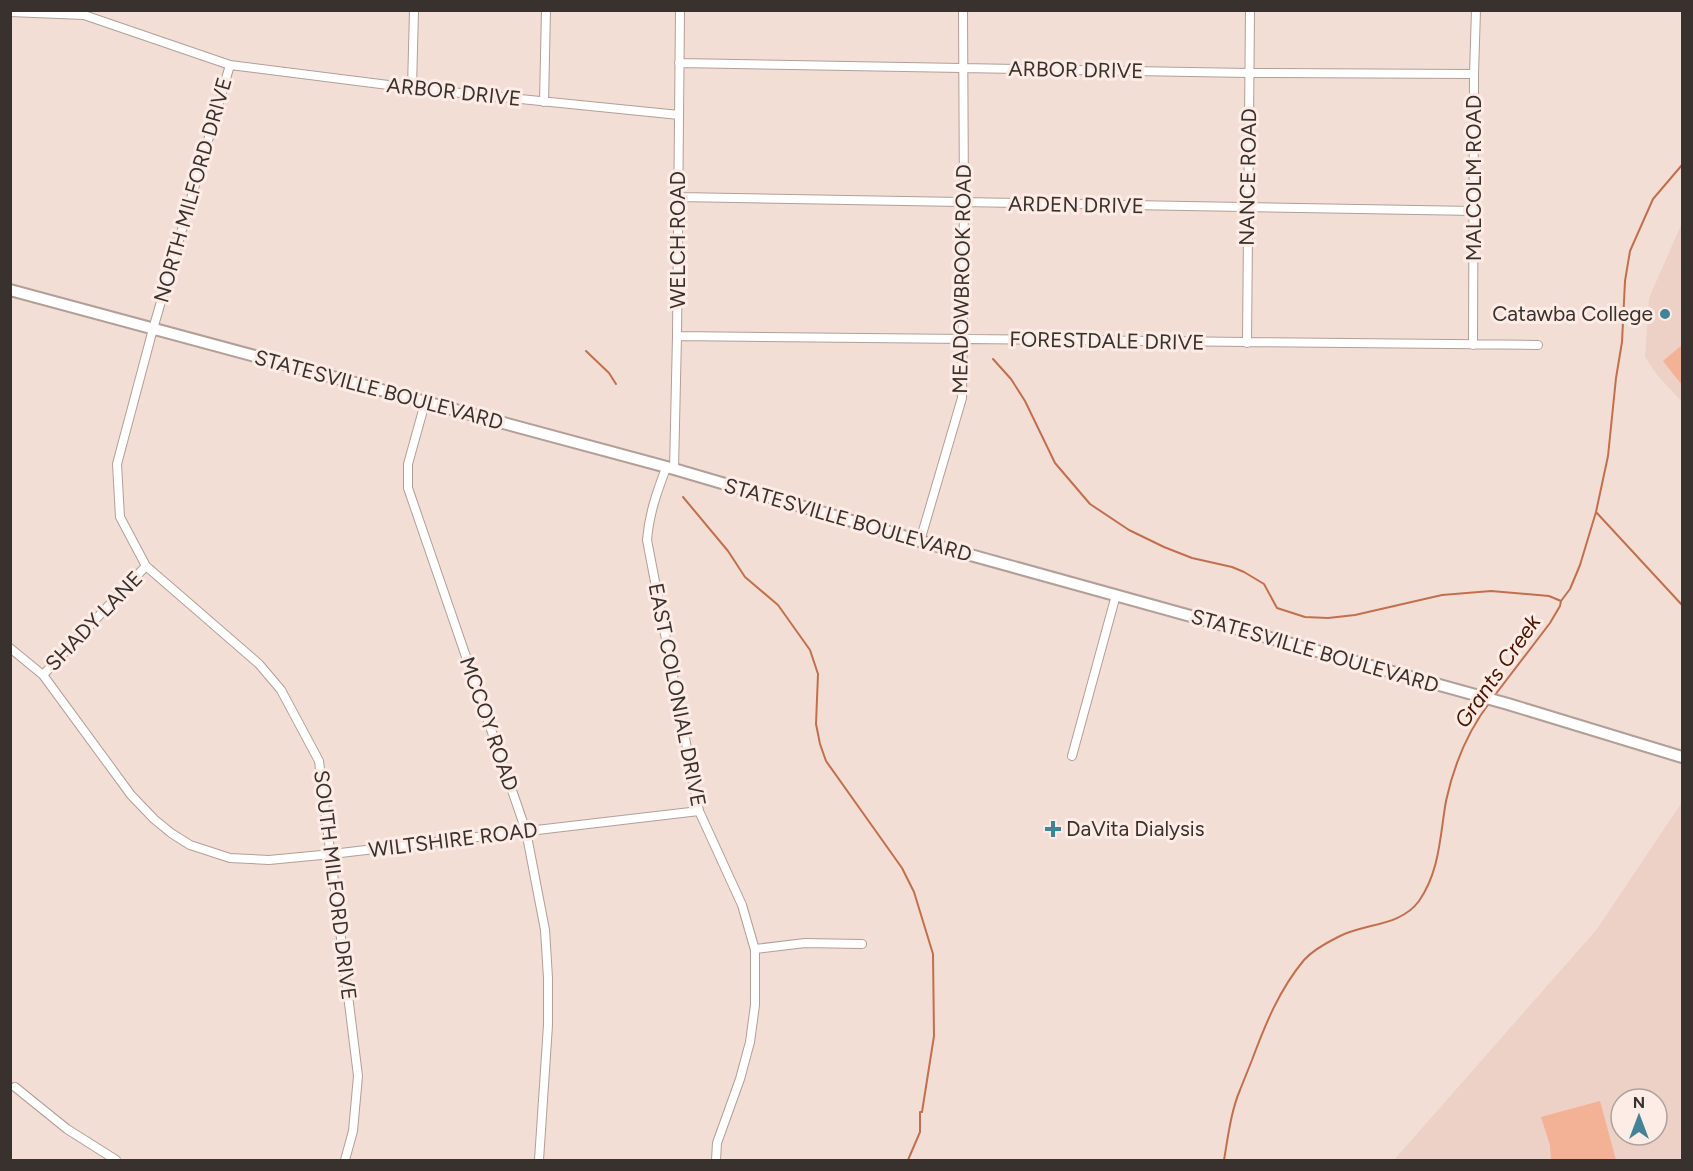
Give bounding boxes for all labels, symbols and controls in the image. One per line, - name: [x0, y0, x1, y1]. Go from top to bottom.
- street label: ARBOR DRIVE: [1008, 56, 1144, 83]
- street label: ARBOR DRIVE: [386, 72, 523, 111]
- street label: NORTH MILFORD DRIVE: [148, 74, 237, 305]
- street label: MALCOLM ROAD: [1461, 95, 1486, 261]
- street label: NANCE ROAD: [1234, 108, 1261, 246]
- street label: MEADOWBROOK ROAD: [947, 164, 976, 394]
- street label: WELCH ROAD: [665, 171, 690, 309]
- street label: ARDEN DRIVE: [1008, 191, 1144, 218]
- place label: Catawba College: [1492, 301, 1653, 326]
- marker: Catawba College: [1658, 307, 1672, 321]
- street label: FORESTDALE DRIVE: [1009, 326, 1205, 355]
- street label: STATESVILLE BOULEVARD: [252, 344, 506, 435]
- street label: STATESVILLE BOULEVARD: [721, 472, 975, 567]
- street label: SHADY LANE: [40, 566, 147, 676]
- street label: EAST COLONIAL DRIVE: [644, 581, 711, 809]
- street label: STATESVILLE BOULEVARD: [1188, 603, 1442, 698]
- water label: Grants Creek: [1449, 608, 1547, 733]
- street label: MCCOY ROAD: [455, 654, 524, 794]
- street label: SOUTH MILFORD DRIVE: [309, 769, 362, 1001]
- place label: DaVita Dialysis: [1066, 816, 1205, 841]
- street label: WILTSHIRE ROAD: [367, 817, 539, 862]
- marker: DaVita Dialysis: [1044, 820, 1062, 838]
- north arrow: [1609, 1087, 1669, 1147]
- text: N: [1633, 1093, 1645, 1112]

